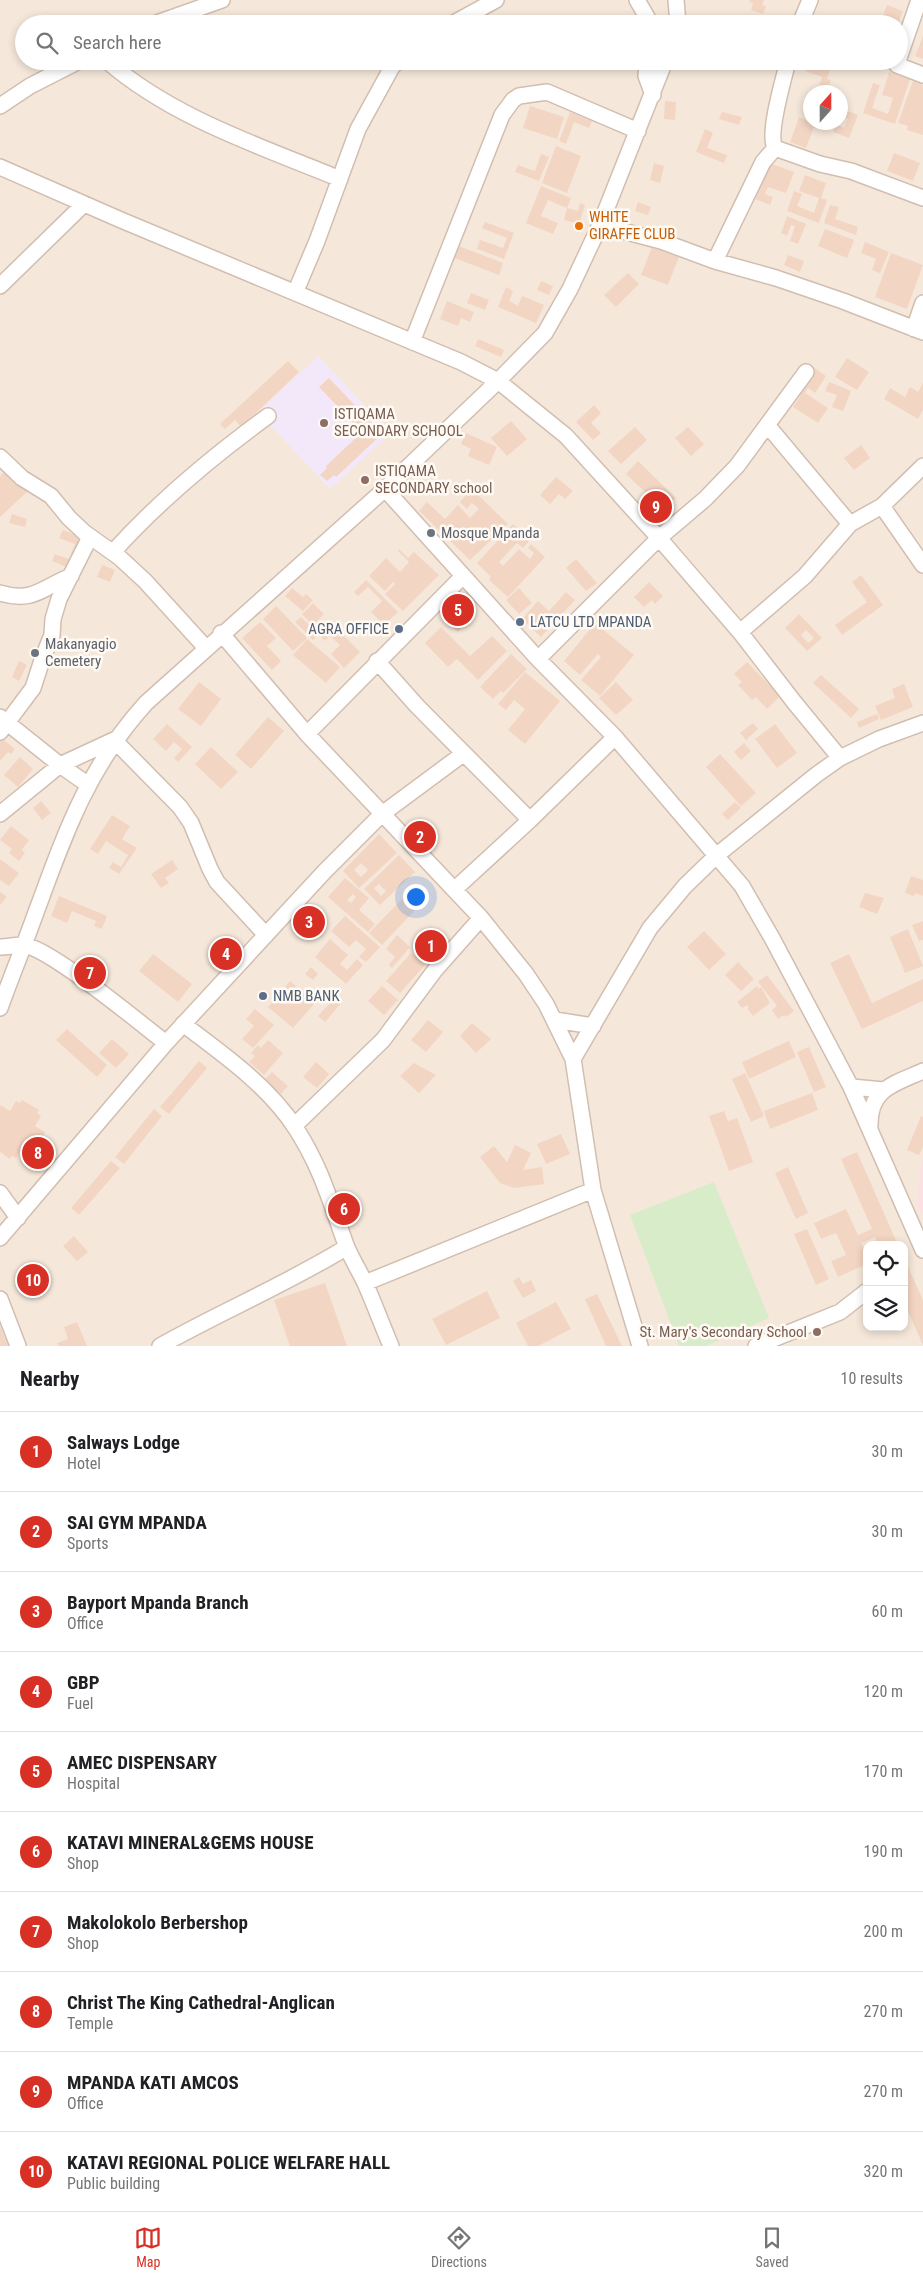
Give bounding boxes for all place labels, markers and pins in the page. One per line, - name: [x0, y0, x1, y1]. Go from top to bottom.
- place label: WHITE GIRAFFE CLUB: [589, 208, 675, 243]
- marker: WHITE GIRAFFE CLUB: [573, 220, 585, 232]
- place label: ISTIQAMA SECONDARY SCHOOL: [334, 405, 463, 440]
- marker: ISTIQAMA SECONDARY SCHOOL: [318, 417, 330, 429]
- place label: ISTIQAMA SECONDARY school: [375, 462, 493, 497]
- marker: ISTIQAMA SECONDARY school: [359, 474, 371, 486]
- pin: 9: [640, 488, 672, 526]
- place label: Mosque Mpanda: [441, 524, 540, 542]
- marker: Mosque Mpanda: [425, 527, 437, 539]
- pin: 5: [442, 591, 474, 629]
- place label: LATCU LTD MPANDA: [530, 613, 652, 631]
- marker: LATCU LTD MPANDA: [514, 616, 526, 628]
- place label: AGRA OFFICE: [308, 620, 389, 638]
- marker: AGRA OFFICE: [393, 623, 405, 635]
- place label: Makanyagio Cemetery: [45, 635, 116, 670]
- marker: Makanyagio Cemetery: [29, 647, 41, 659]
- pin: 2: [404, 818, 436, 856]
- pin: 3: [293, 903, 325, 941]
- pin: 1: [415, 927, 447, 965]
- pin: 4: [210, 935, 242, 973]
- pin: 7: [74, 954, 106, 992]
- place label: NMB BANK: [273, 987, 340, 1005]
- marker: NMB BANK: [257, 990, 269, 1002]
- pin: 8: [22, 1134, 54, 1172]
- pin: 6: [328, 1190, 360, 1228]
- pin: 10: [17, 1261, 49, 1299]
- place label: St. Mary's Secondary School: [639, 1323, 807, 1341]
- marker: St. Mary's Secondary School: [811, 1326, 823, 1338]

